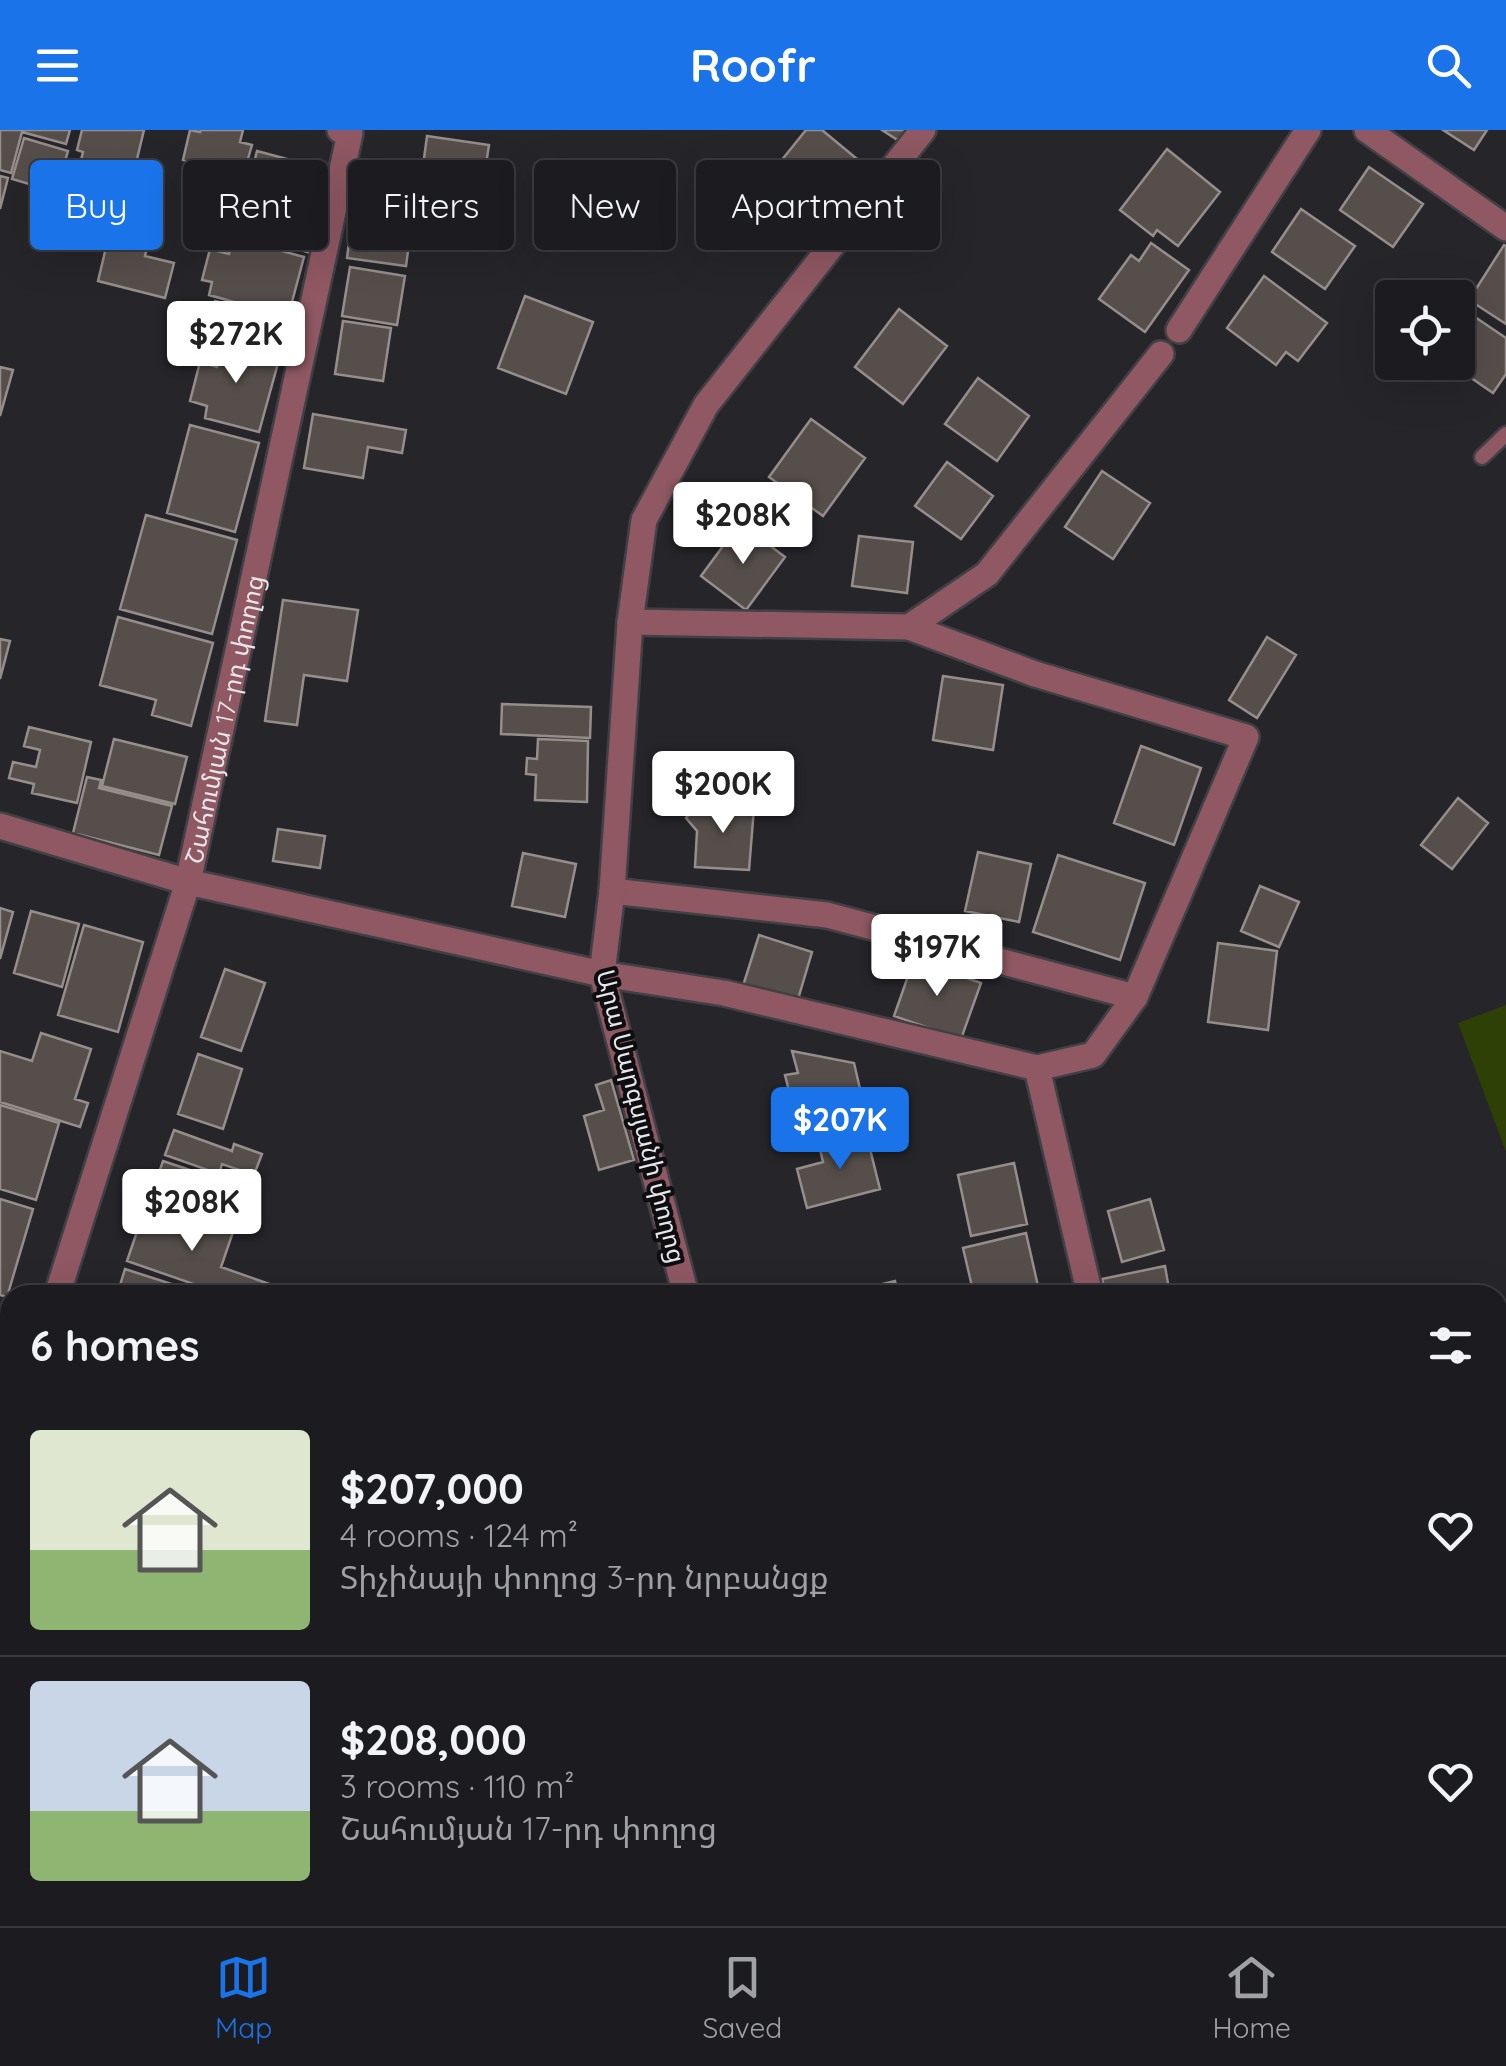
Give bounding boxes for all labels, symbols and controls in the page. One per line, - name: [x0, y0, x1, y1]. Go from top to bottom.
- text: Roofr: [690, 37, 816, 93]
- icon: menu: [30, 38, 85, 93]
- icon: search: [1421, 38, 1476, 93]
- chip: Buy: [30, 160, 163, 250]
- chip: Rent: [183, 160, 328, 250]
- chip: Filters: [348, 160, 514, 250]
- chip: New: [534, 160, 676, 250]
- chip: Apartment: [696, 160, 940, 250]
- map controls: [1375, 280, 1475, 380]
- button: locate: [1375, 280, 1475, 380]
- pin: $272K: [166, 301, 306, 386]
- text: $272K: [189, 313, 283, 353]
- pin: $208K: [673, 482, 813, 567]
- text: $208K: [695, 494, 791, 534]
- street label: Շահումյան 17-րդ փողոց: [177, 572, 270, 866]
- pin: $200K: [653, 751, 793, 836]
- text: $200K: [674, 763, 772, 803]
- pin: $197K: [867, 914, 1007, 999]
- text: $197K: [893, 926, 981, 966]
- street label: Արա Սարգսյանի փողոց: [591, 966, 693, 1266]
- pin: $207K: [770, 1087, 910, 1172]
- text: $207K: [793, 1099, 887, 1139]
- pin: $208K: [122, 1169, 262, 1254]
- text: $208K: [144, 1181, 240, 1221]
- icon: filters: [1423, 1318, 1478, 1373]
- text: 6 homes: [30, 1319, 200, 1372]
- text: $207,000: [340, 1462, 524, 1515]
- icon: home: [110, 1470, 230, 1590]
- icon: heart: [1423, 1503, 1478, 1558]
- text: 4 rooms · 124 m²: [340, 1515, 578, 1555]
- text: Տիչինայի փողոց 3-րդ նրբանցք: [340, 1557, 829, 1597]
- text: $208,000: [340, 1713, 527, 1766]
- icon: home: [110, 1721, 230, 1841]
- icon: heart: [1423, 1754, 1478, 1809]
- text: 3 rooms · 110 m²: [340, 1766, 574, 1806]
- text: Շահումյան 17-րդ փողոց: [340, 1808, 717, 1848]
- tab: Map: [215, 1950, 272, 2045]
- tab: Saved: [702, 1950, 782, 2045]
- tab: Home: [1212, 1950, 1291, 2045]

